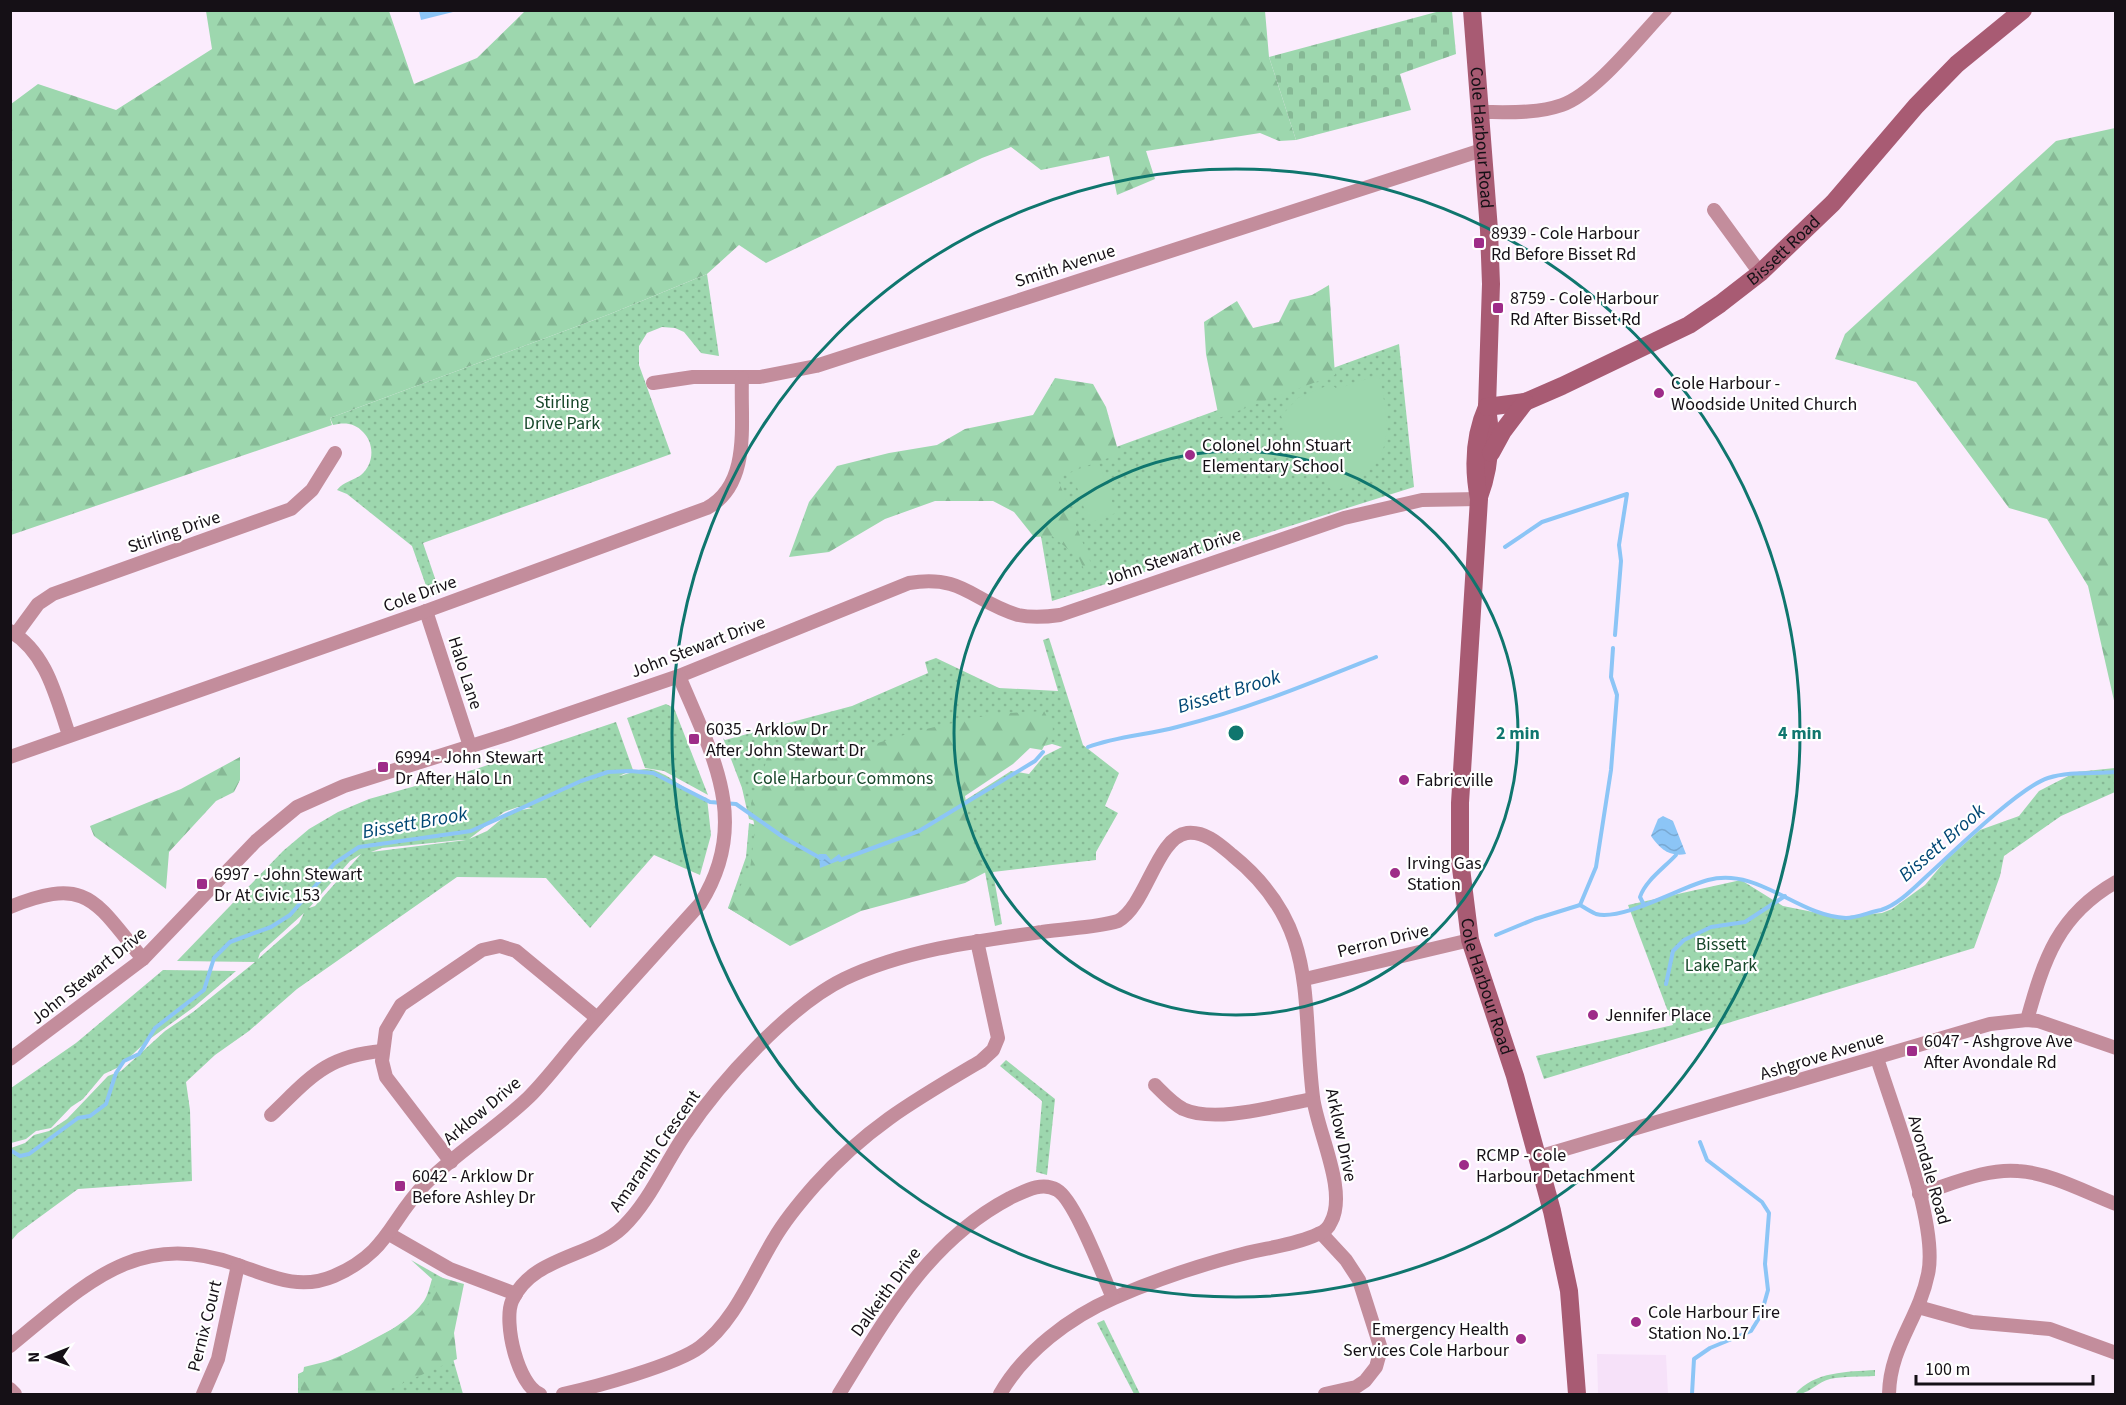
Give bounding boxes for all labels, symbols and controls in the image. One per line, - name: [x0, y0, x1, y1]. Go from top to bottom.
- street label: Cole Harbour Road: [1464, 66, 1500, 210]
- street label: Bissett Road: [1741, 209, 1826, 291]
- place label: 8939 - Cole Harbour Rd Before Bisset Rd: [1491, 221, 1640, 267]
- marker: 8939 - Cole Harbour Rd Before Bisset Rd: [1472, 236, 1486, 250]
- street label: Smith Avenue: [1012, 238, 1118, 294]
- place label: 8759 - Cole Harbour Rd After Bisset Rd: [1510, 286, 1659, 332]
- marker: 8759 - Cole Harbour Rd After Bisset Rd: [1491, 301, 1505, 315]
- place label: Cole Harbour - Woodside United Church: [1671, 371, 1857, 417]
- marker: Cole Harbour - Woodside United Church: [1652, 386, 1666, 400]
- park label: Stirling Drive Park: [524, 390, 600, 436]
- place label: Colonel John Stuart Elementary School: [1202, 433, 1351, 479]
- marker: Colonel John Stuart Elementary School: [1183, 448, 1197, 462]
- street label: Stirling Drive: [124, 504, 224, 560]
- street label: John Stewart Drive: [1102, 522, 1244, 592]
- street label: Cole Drive: [380, 569, 460, 619]
- street label: John Stewart Drive: [627, 610, 769, 684]
- street label: Halo Lane: [441, 633, 489, 713]
- water label: Bissett Brook: [1174, 663, 1284, 721]
- place label: 6035 - Arklow Dr After John Stewart Dr: [706, 717, 866, 763]
- text: 2 min: [1496, 721, 1540, 746]
- text: 4 min: [1778, 721, 1822, 746]
- centre of rings: [1226, 723, 1246, 743]
- marker: 6035 - Arklow Dr After John Stewart Dr: [687, 732, 701, 746]
- place label: 6994 - John Stewart Dr After Halo Ln: [395, 745, 543, 791]
- marker: 6994 - John Stewart Dr After Halo Ln: [376, 760, 390, 774]
- park label: Cole Harbour Commons: [753, 766, 933, 791]
- place label: Fabricville: [1416, 768, 1493, 793]
- marker: Fabricville: [1397, 773, 1411, 787]
- water label: Bissett Brook: [1893, 797, 1992, 889]
- water label: Bissett Brook: [360, 800, 470, 846]
- place label: Irving Gas Station: [1407, 851, 1482, 897]
- place label: 6997 - John Stewart Dr At Civic 153: [214, 862, 362, 908]
- marker: Irving Gas Station: [1388, 866, 1402, 880]
- marker: 6997 - John Stewart Dr At Civic 153: [195, 877, 209, 891]
- street label: Cole Harbour Road: [1455, 916, 1520, 1058]
- street label: Perron Drive: [1335, 918, 1431, 964]
- street label: John Stewart Drive: [26, 921, 152, 1031]
- park label: Bissett Lake Park: [1685, 932, 1757, 978]
- place label: Jennifer Place: [1605, 1003, 1711, 1028]
- marker: Jennifer Place: [1586, 1008, 1600, 1022]
- street label: Ashgrove Avenue: [1757, 1025, 1887, 1087]
- place label: 6047 - Ashgrove Ave After Avondale Rd: [1924, 1029, 2073, 1075]
- marker: 6047 - Ashgrove Ave After Avondale Rd: [1905, 1044, 1919, 1058]
- street label: Arklow Drive: [438, 1071, 526, 1151]
- street label: Amaranth Crescent: [604, 1085, 706, 1217]
- street label: Arklow Drive: [1319, 1086, 1363, 1184]
- street label: Avondale Road: [1901, 1113, 1957, 1227]
- place label: RCMP - Cole Harbour Detachment: [1476, 1143, 1635, 1189]
- marker: RCMP - Cole Harbour Detachment: [1457, 1158, 1471, 1172]
- place label: 6042 - Arklow Dr Before Ashley Dr: [412, 1164, 536, 1210]
- marker: 6042 - Arklow Dr Before Ashley Dr: [393, 1179, 407, 1193]
- street label: Dalkeith Drive: [845, 1242, 927, 1342]
- street label: Pernix Court: [182, 1278, 228, 1374]
- place label: Cole Harbour Fire Station No.17: [1648, 1300, 1780, 1346]
- marker: Cole Harbour Fire Station No.17: [1629, 1315, 1643, 1329]
- place label: Emergency Health Services Cole Harbour: [1343, 1317, 1510, 1363]
- north arrow: [18, 1327, 78, 1387]
- marker: Emergency Health Services Cole Harbour: [1514, 1332, 1528, 1346]
- scale bar: [1916, 1348, 2093, 1386]
- text: N: [23, 1352, 45, 1363]
- text: 100 m: [1925, 1357, 1970, 1382]

